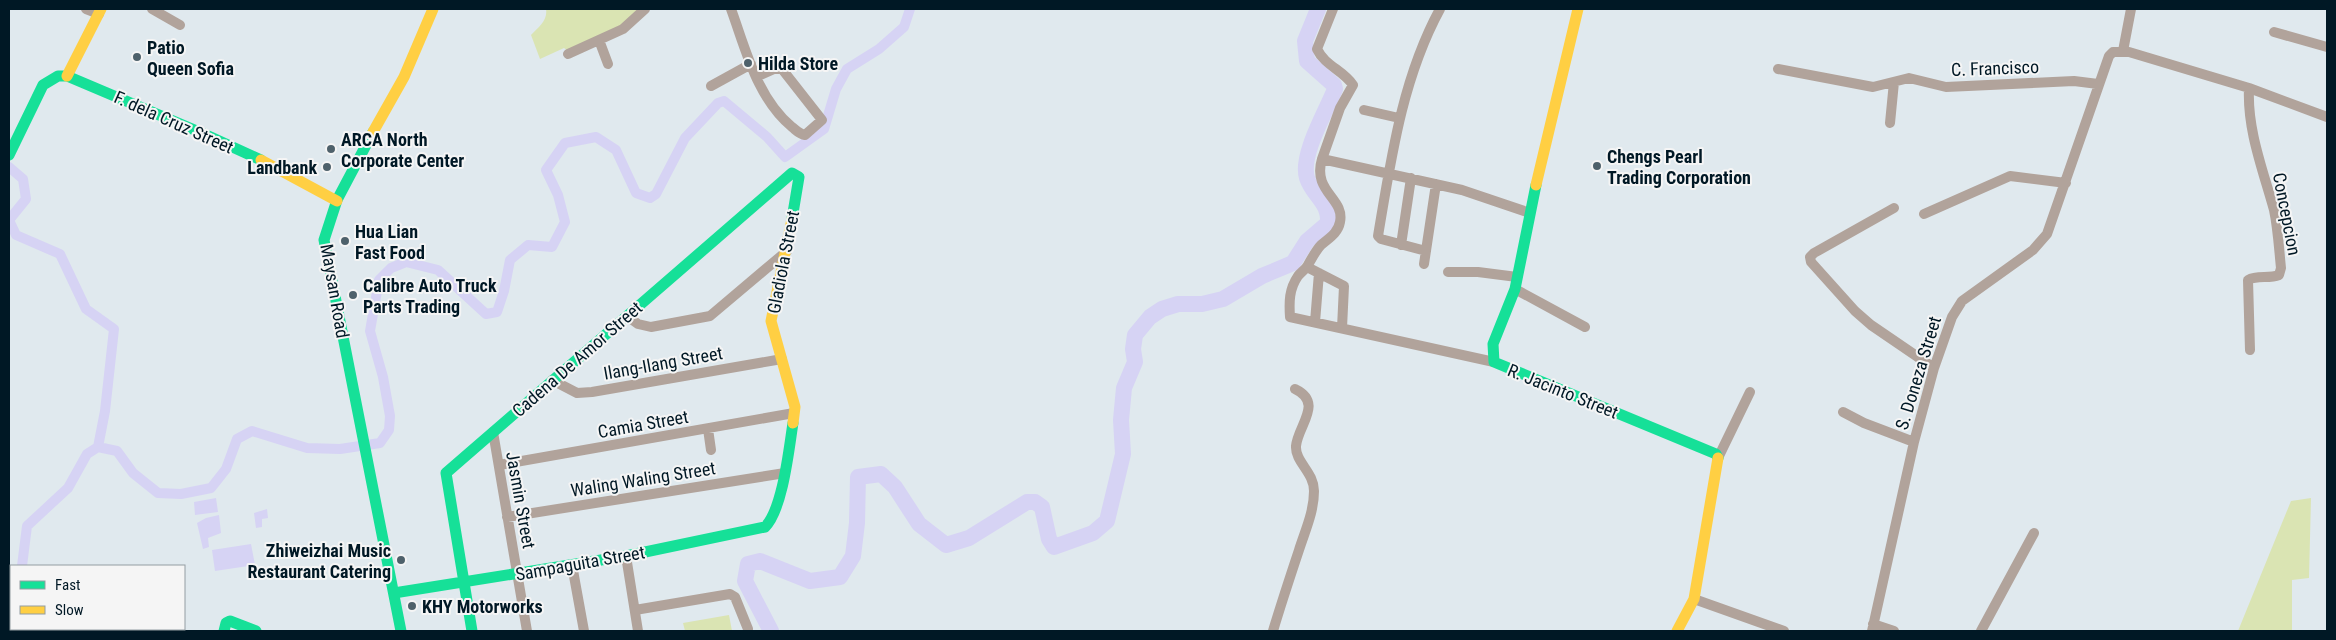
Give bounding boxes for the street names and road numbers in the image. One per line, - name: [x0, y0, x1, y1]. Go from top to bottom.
- street label: C. Francisco: [1951, 56, 2039, 80]
- street label: F. dela Cruz Street: [111, 86, 237, 158]
- street label: Concepcion: [2269, 171, 2305, 257]
- street label: Gladiola Street: [763, 209, 803, 315]
- street label: Maysan Road: [316, 242, 354, 340]
- street label: Cadena De Amor Street: [508, 297, 646, 421]
- street label: S. Doneza Street: [1891, 314, 1945, 432]
- street label: Ilang-Ilang Street: [602, 342, 724, 384]
- street label: R. Jacinto Street: [1505, 359, 1621, 423]
- street label: Camia Street: [596, 406, 690, 442]
- street label: Jasmin Street: [502, 450, 540, 550]
- street label: Waling Waling Street: [569, 457, 717, 501]
- street label: Sampaguita Street: [514, 541, 646, 585]

